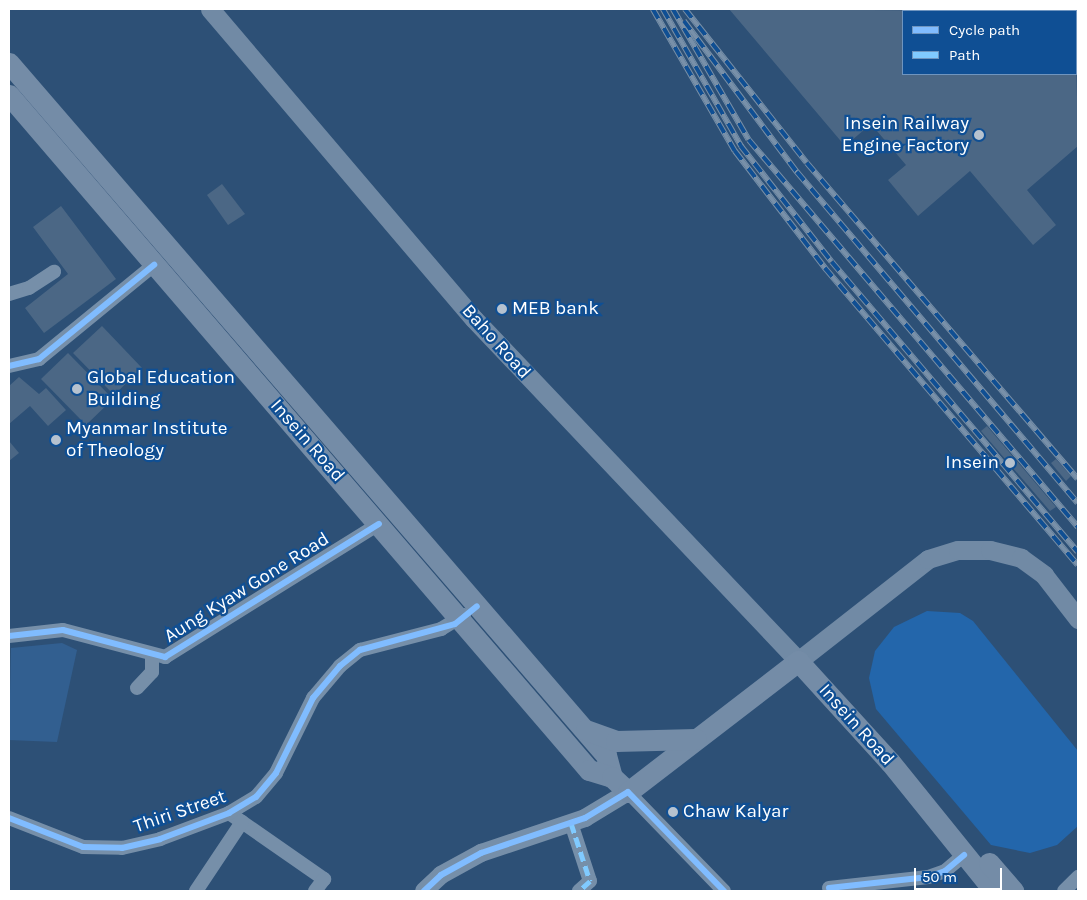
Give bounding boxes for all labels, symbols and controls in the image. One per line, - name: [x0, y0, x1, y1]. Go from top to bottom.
- legend: [902, 10, 1077, 75]
- text: Cycle path: [949, 21, 1020, 39]
- text: Path: [949, 46, 980, 64]
- place label: Insein Railway Engine Factory: [842, 113, 969, 157]
- marker: Insein Railway Engine Factory: [973, 129, 985, 141]
- place label: MEB bank: [512, 298, 599, 320]
- street label: Baho Road: [457, 300, 535, 384]
- marker: MEB bank: [496, 303, 508, 315]
- place label: Global Education Building: [87, 367, 235, 411]
- marker: Global Education Building: [71, 383, 83, 395]
- street label: Insein Road: [265, 395, 349, 487]
- place label: Myanmar Institute of Theology: [66, 418, 228, 462]
- marker: Myanmar Institute of Theology: [50, 434, 62, 446]
- place label: Insein: [945, 452, 999, 474]
- marker: Insein: [1003, 456, 1017, 470]
- street label: Aung Kyaw Gone Road: [160, 528, 334, 648]
- street label: Insein Road: [813, 680, 899, 770]
- street label: Thiri Street: [131, 786, 229, 838]
- place label: Chaw Kalyar: [683, 801, 788, 823]
- marker: Chaw Kalyar: [667, 806, 679, 818]
- scale bar: [917, 858, 1004, 890]
- text: 50 m: [922, 868, 957, 886]

